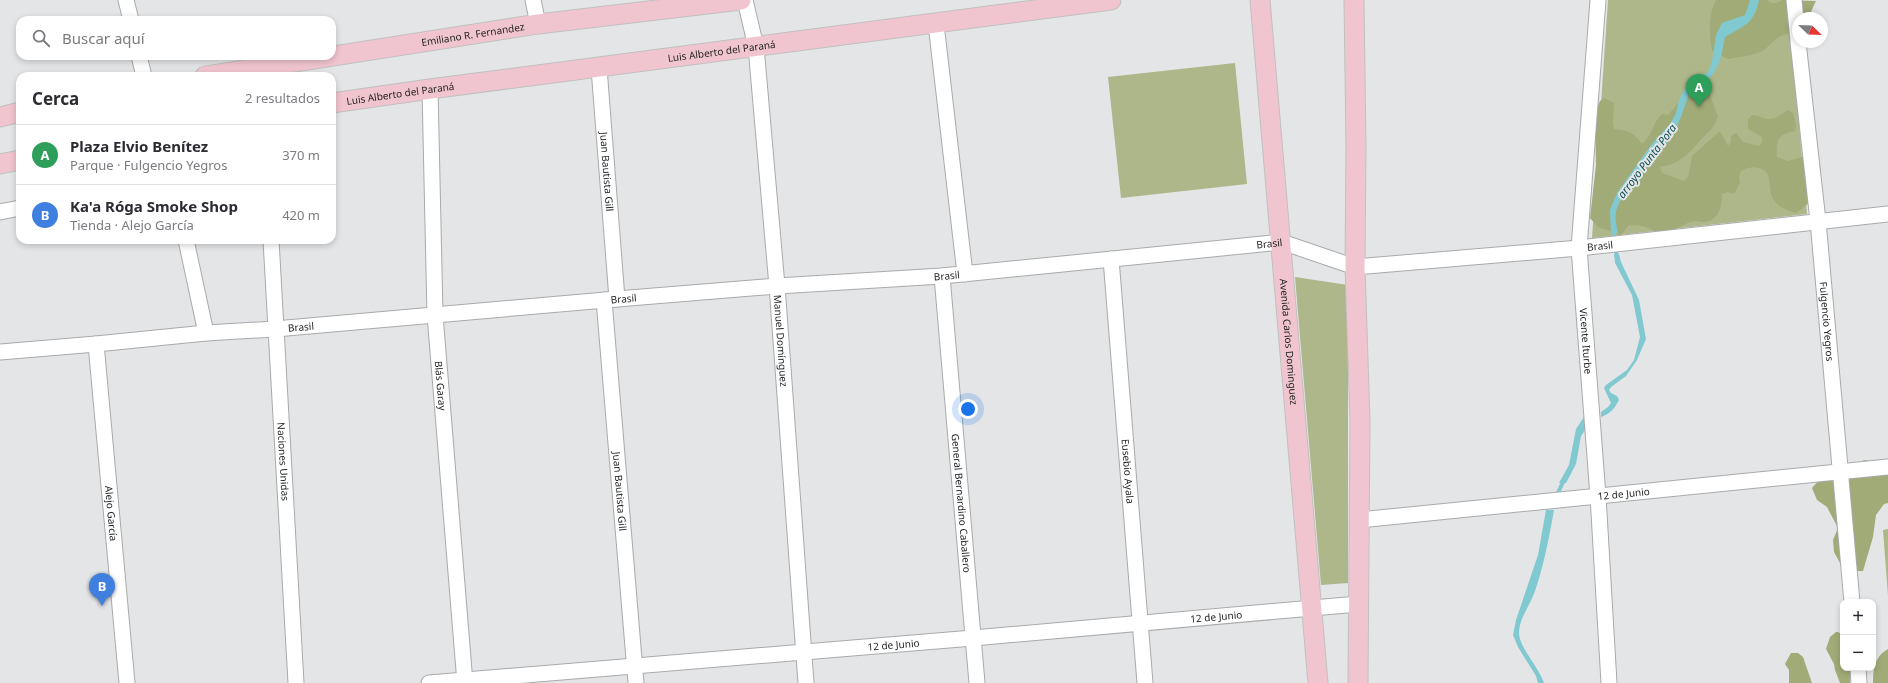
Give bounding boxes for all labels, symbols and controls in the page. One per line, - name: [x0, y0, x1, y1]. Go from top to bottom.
- north arrow: [1792, 12, 1828, 48]
- search box: [16, 16, 336, 60]
- street label: Emiliano R. Fernandez: [420, 19, 526, 49]
- icon: search: [30, 27, 52, 49]
- text: Buscar aquí: [62, 28, 145, 48]
- street label: Luis Alberto del Paraná: [667, 37, 776, 65]
- pin: A: [1686, 74, 1712, 107]
- street label: Luis Alberto del Paraná: [346, 79, 455, 108]
- text: Cerca: [32, 87, 79, 110]
- text: 2 resultados: [245, 89, 320, 107]
- water label: arroyo Punta Pora: [1614, 120, 1680, 201]
- street label: Juan Bautista Gill: [597, 130, 617, 212]
- text: Plaza Elvio Benítez: [70, 136, 208, 156]
- text: A: [41, 146, 50, 164]
- text: 370 m: [282, 146, 320, 164]
- text: Parque · Fulgencio Yegros: [70, 156, 227, 174]
- text: Ka'a Róga Smoke Shop: [70, 196, 238, 216]
- text: B: [41, 206, 49, 224]
- text: 420 m: [282, 206, 320, 224]
- text: Tienda · Alejo García: [70, 216, 194, 234]
- street label: Brasil: [1256, 235, 1283, 252]
- street label: Brasil: [1586, 237, 1614, 254]
- street label: Brasil: [933, 267, 960, 283]
- street label: Avenida Carlos Dominguez: [1277, 278, 1301, 406]
- street label: Fulgencio Yegros: [1816, 281, 1838, 362]
- street label: Brasil: [610, 290, 637, 307]
- street label: Manuel Domínguez: [771, 294, 791, 387]
- street label: Vicente Iturbe: [1577, 307, 1596, 375]
- street label: Brasil: [287, 319, 314, 335]
- street label: Blás Garay: [432, 360, 450, 412]
- your location: [958, 399, 978, 419]
- street label: Naciones Unidas: [274, 422, 293, 501]
- street label: General Bernardino Caballero: [949, 433, 974, 573]
- street label: Eusebio Ayala: [1118, 438, 1138, 504]
- street label: Juan Bautista Gill: [610, 450, 630, 532]
- street label: 12 de Junio: [1597, 484, 1650, 503]
- street label: Alejo García: [102, 485, 121, 542]
- pin: B: [89, 573, 115, 606]
- map controls: [1840, 599, 1876, 671]
- button: +: [1840, 599, 1876, 635]
- street label: 12 de Junio: [1190, 607, 1243, 626]
- street label: 12 de Junio: [867, 635, 920, 654]
- button: −: [1840, 635, 1876, 671]

